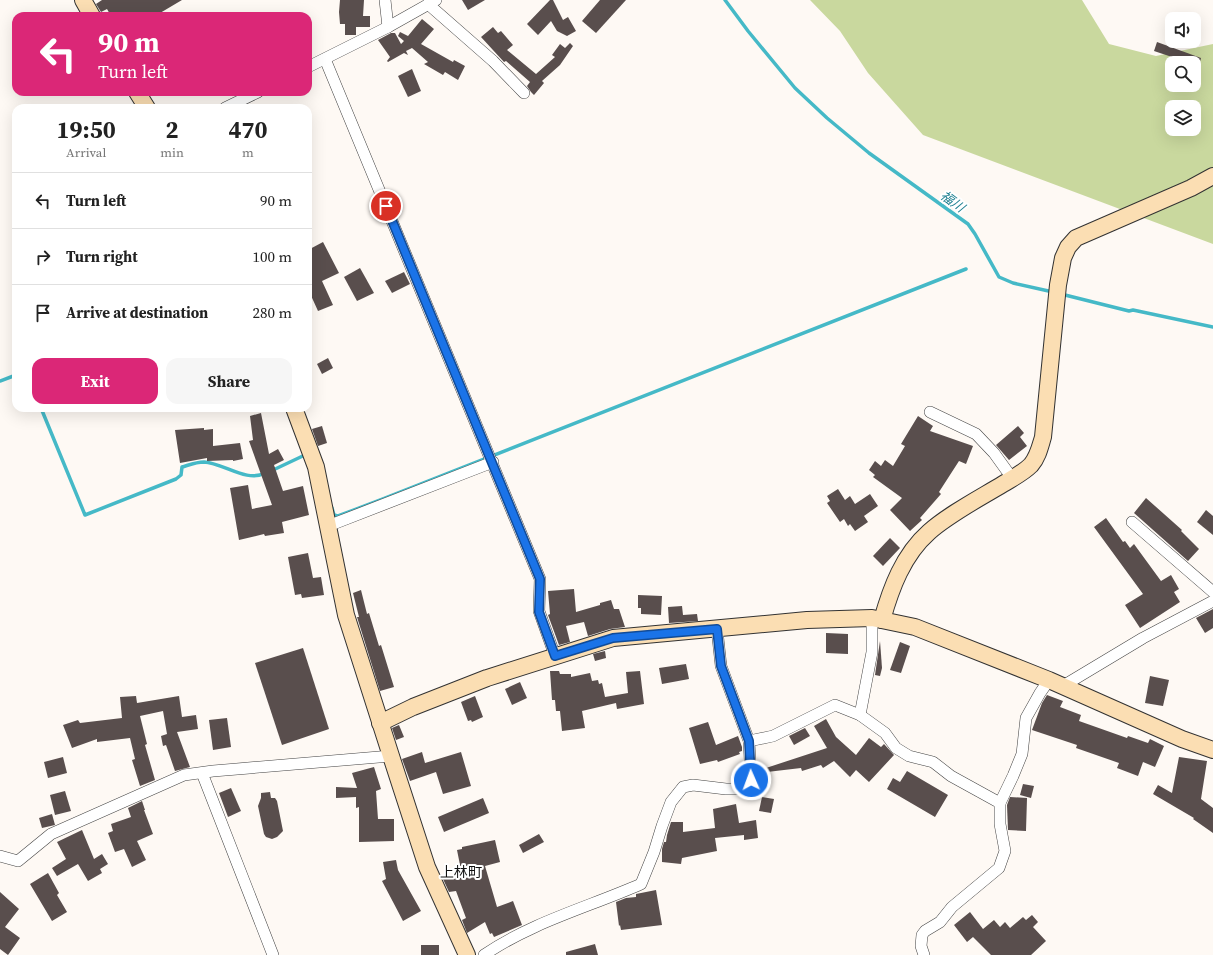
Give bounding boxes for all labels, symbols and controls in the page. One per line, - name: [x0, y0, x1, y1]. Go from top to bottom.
- map controls: [1165, 12, 1201, 136]
- button: sound: [1165, 12, 1201, 48]
- text: 90 m: [98, 23, 160, 61]
- icon: left: [32, 28, 84, 80]
- button: search: [1165, 56, 1201, 92]
- text: Turn left: [98, 59, 168, 84]
- button: layers: [1165, 100, 1201, 136]
- text: 19:50: [57, 113, 116, 146]
- text: 2: [166, 113, 179, 146]
- text: 470: [228, 113, 267, 146]
- text: Arrival: [66, 144, 106, 161]
- text: min: [160, 144, 184, 161]
- text: m: [242, 144, 254, 161]
- water label: 福川: [937, 187, 970, 217]
- pin: [369, 189, 403, 223]
- icon: left: [32, 190, 54, 212]
- text: Turn left: [66, 190, 126, 211]
- text: 90 m: [260, 190, 292, 211]
- icon: arrive: [375, 195, 397, 217]
- icon: right: [32, 246, 54, 268]
- text: Turn right: [66, 246, 138, 267]
- text: 100 m: [252, 246, 292, 267]
- icon: arrive: [32, 302, 54, 324]
- text: Arrive at destination: [66, 302, 208, 323]
- text: 280 m: [252, 302, 292, 323]
- button: Exit: [32, 358, 158, 404]
- button: Share: [166, 358, 292, 404]
- position arrow: [730, 759, 772, 801]
- district label: 上林町: [440, 862, 482, 882]

